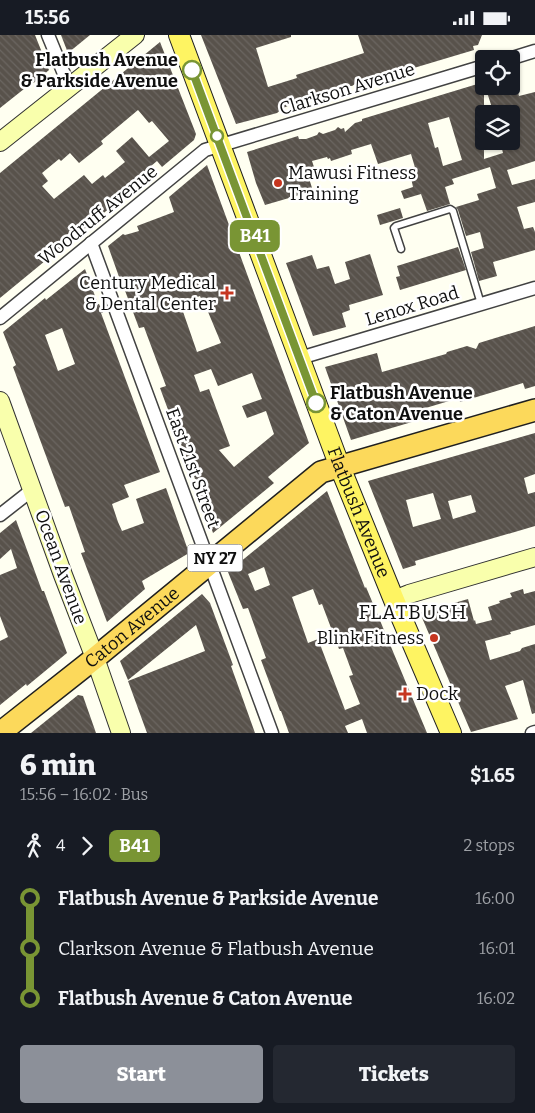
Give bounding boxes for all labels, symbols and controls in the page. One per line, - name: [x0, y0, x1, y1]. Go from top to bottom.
- text: 15:56: [25, 6, 70, 29]
- place label: Flatbush Avenue & Parkside Avenue: [20, 49, 178, 92]
- map controls: [475, 50, 520, 150]
- button: locate: [475, 50, 520, 95]
- street label: Clarkson Avenue: [277, 58, 417, 120]
- marker: Flatbush Avenue & Parkside Avenue: [182, 60, 202, 80]
- button: layers: [475, 105, 520, 150]
- unlabelled marker: [210, 129, 224, 143]
- street label: Woodruff Avenue: [34, 160, 162, 270]
- place label: Mawusi Fitness Training: [288, 162, 416, 205]
- marker: Mawusi Fitness Training: [272, 177, 284, 189]
- line badge: B41: [226, 220, 284, 252]
- text: B41: [240, 225, 270, 247]
- place label: Century Medical & Dental Center: [79, 272, 216, 315]
- street label: Lenox Road: [363, 281, 462, 331]
- marker: Century Medical & Dental Center: [220, 286, 234, 300]
- place label: Flatbush Avenue & Caton Avenue: [330, 382, 473, 425]
- marker: Flatbush Avenue & Caton Avenue: [306, 393, 326, 413]
- street label: East 21st Street: [161, 405, 225, 531]
- street label: Flatbush Avenue: [322, 444, 395, 581]
- street label: Ocean Avenue: [30, 507, 92, 627]
- road number: NY 27: [188, 544, 242, 571]
- street label: Caton Avenue: [80, 582, 184, 673]
- district label: FLATBUSH: [359, 600, 467, 624]
- place label: Blink Fitness: [317, 627, 424, 649]
- marker: Blink Fitness: [428, 632, 440, 644]
- place label: Dock: [416, 683, 459, 705]
- marker: Dock: [398, 687, 412, 701]
- text: 6 min: [20, 749, 95, 782]
- text: $1.65: [470, 764, 515, 787]
- text: 15:56 – 16:02 · Bus: [20, 785, 148, 804]
- icon: walk: [20, 832, 48, 860]
- icon: forward: [73, 832, 101, 860]
- text: B41: [119, 835, 150, 857]
- text: 4: [56, 836, 65, 855]
- text: 2 stops: [463, 836, 515, 855]
- text: Flatbush Avenue & Parkside Avenue: [58, 887, 378, 910]
- text: 16:00: [475, 889, 515, 908]
- text: Clarkson Avenue & Flatbush Avenue: [58, 937, 374, 960]
- text: 16:01: [479, 939, 515, 958]
- text: Flatbush Avenue & Caton Avenue: [58, 987, 352, 1010]
- text: 16:02: [477, 989, 515, 1008]
- button: Start: [20, 1045, 263, 1103]
- button: Tickets: [273, 1045, 515, 1103]

